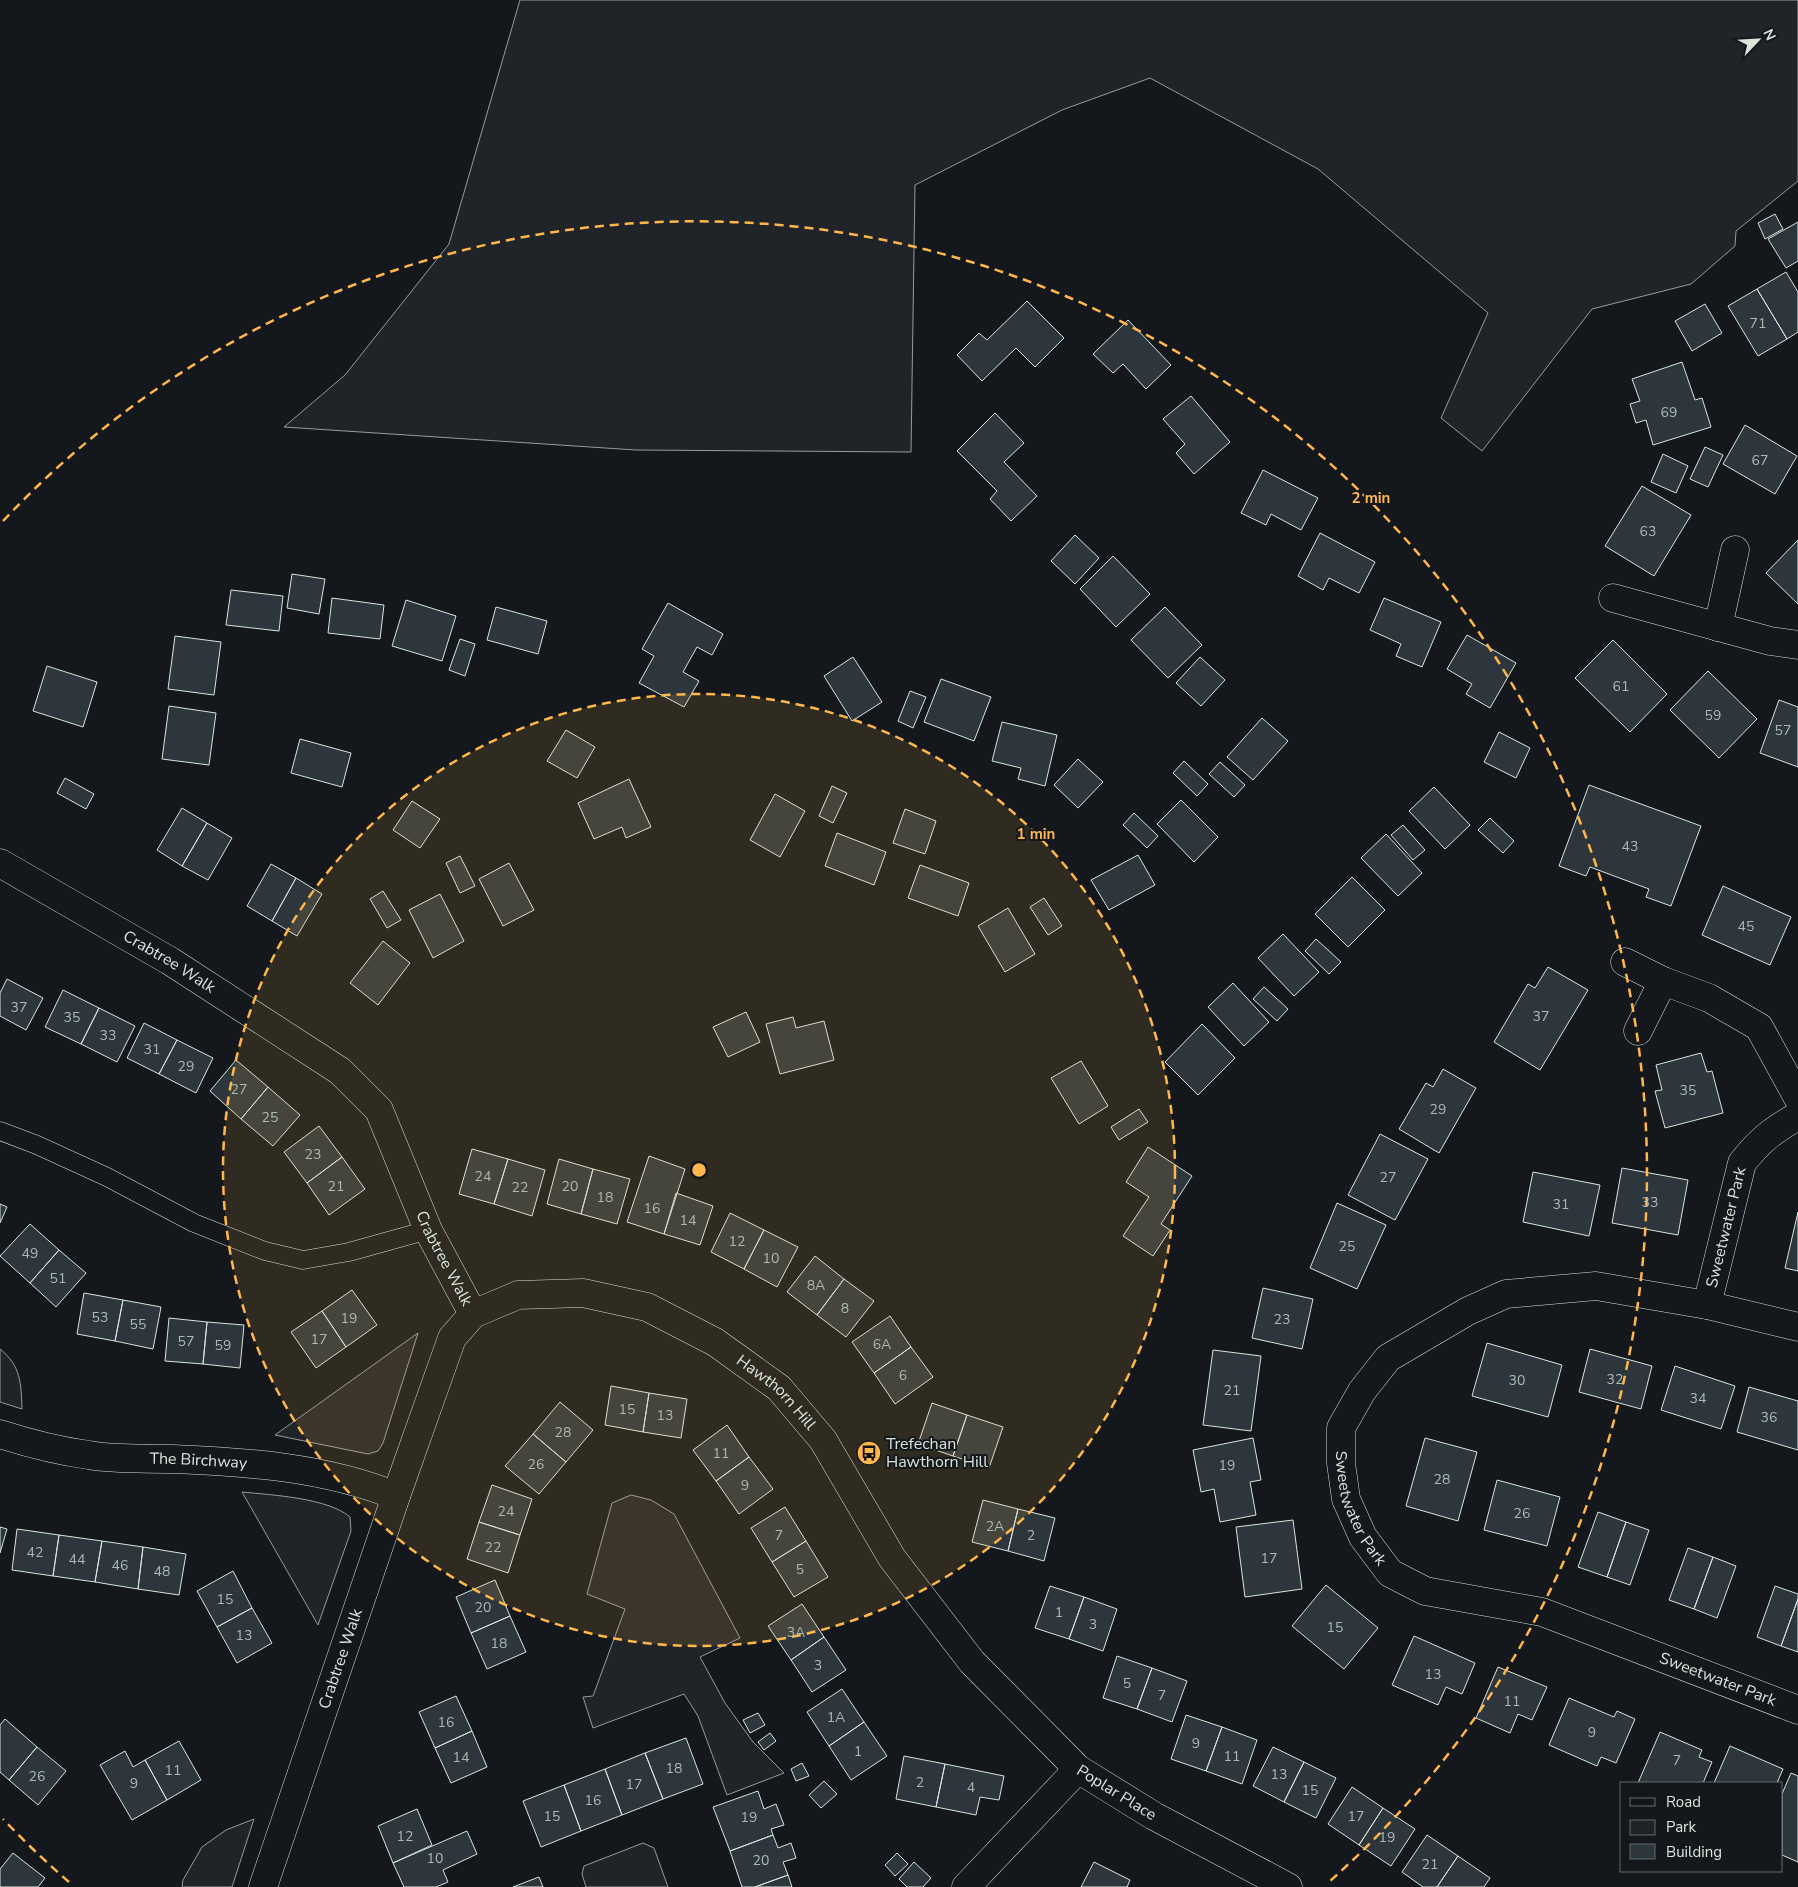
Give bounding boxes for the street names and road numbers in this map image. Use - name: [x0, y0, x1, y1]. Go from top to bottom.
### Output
- street label: Crabtree Walk: [119, 925, 220, 999]
- street label: Sweetwater Park: [1701, 1164, 1752, 1290]
- street label: Crabtree Walk: [410, 1208, 478, 1311]
- street label: Hawthorn Hill: [732, 1350, 821, 1435]
- street label: The Birchway: [149, 1448, 249, 1474]
- street label: Sweetwater Park: [1330, 1451, 1392, 1571]
- street label: Crabtree Walk: [313, 1605, 368, 1712]
- street label: Sweetwater Park: [1656, 1647, 1780, 1712]
- street label: Poplar Place: [1072, 1760, 1161, 1826]

